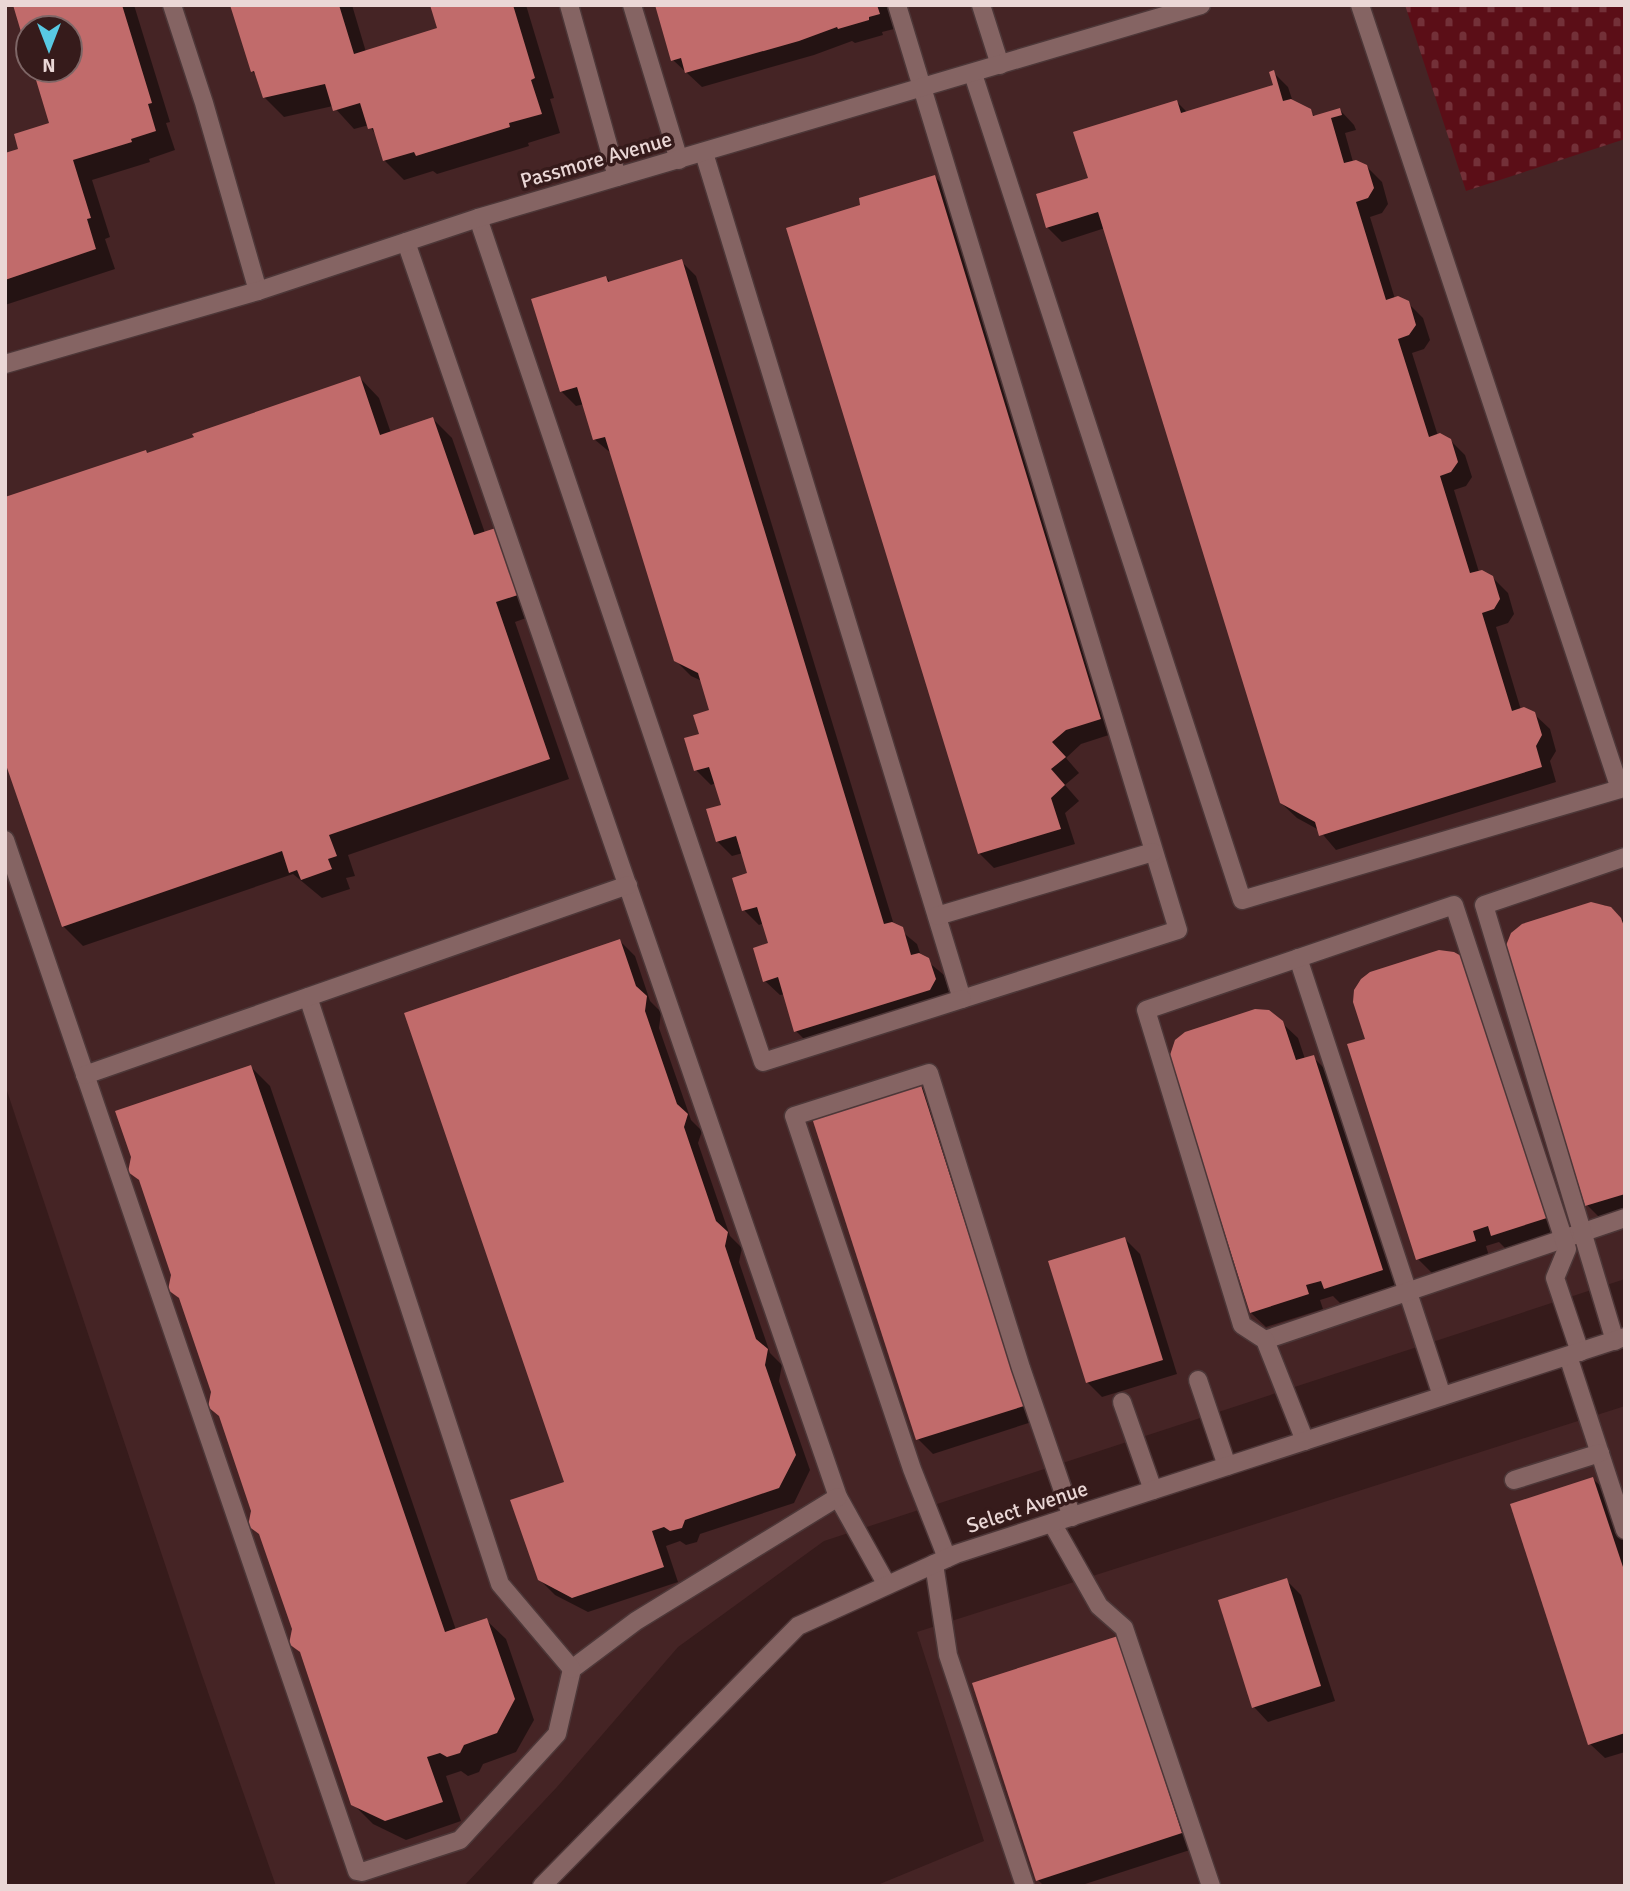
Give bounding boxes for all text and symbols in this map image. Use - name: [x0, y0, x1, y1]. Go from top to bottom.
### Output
- north arrow: [14, 14, 84, 84]
- text: N: [42, 53, 56, 77]
- street label: Passmore Avenue: [517, 126, 675, 194]
- street label: Select Avenue: [963, 1475, 1091, 1539]

